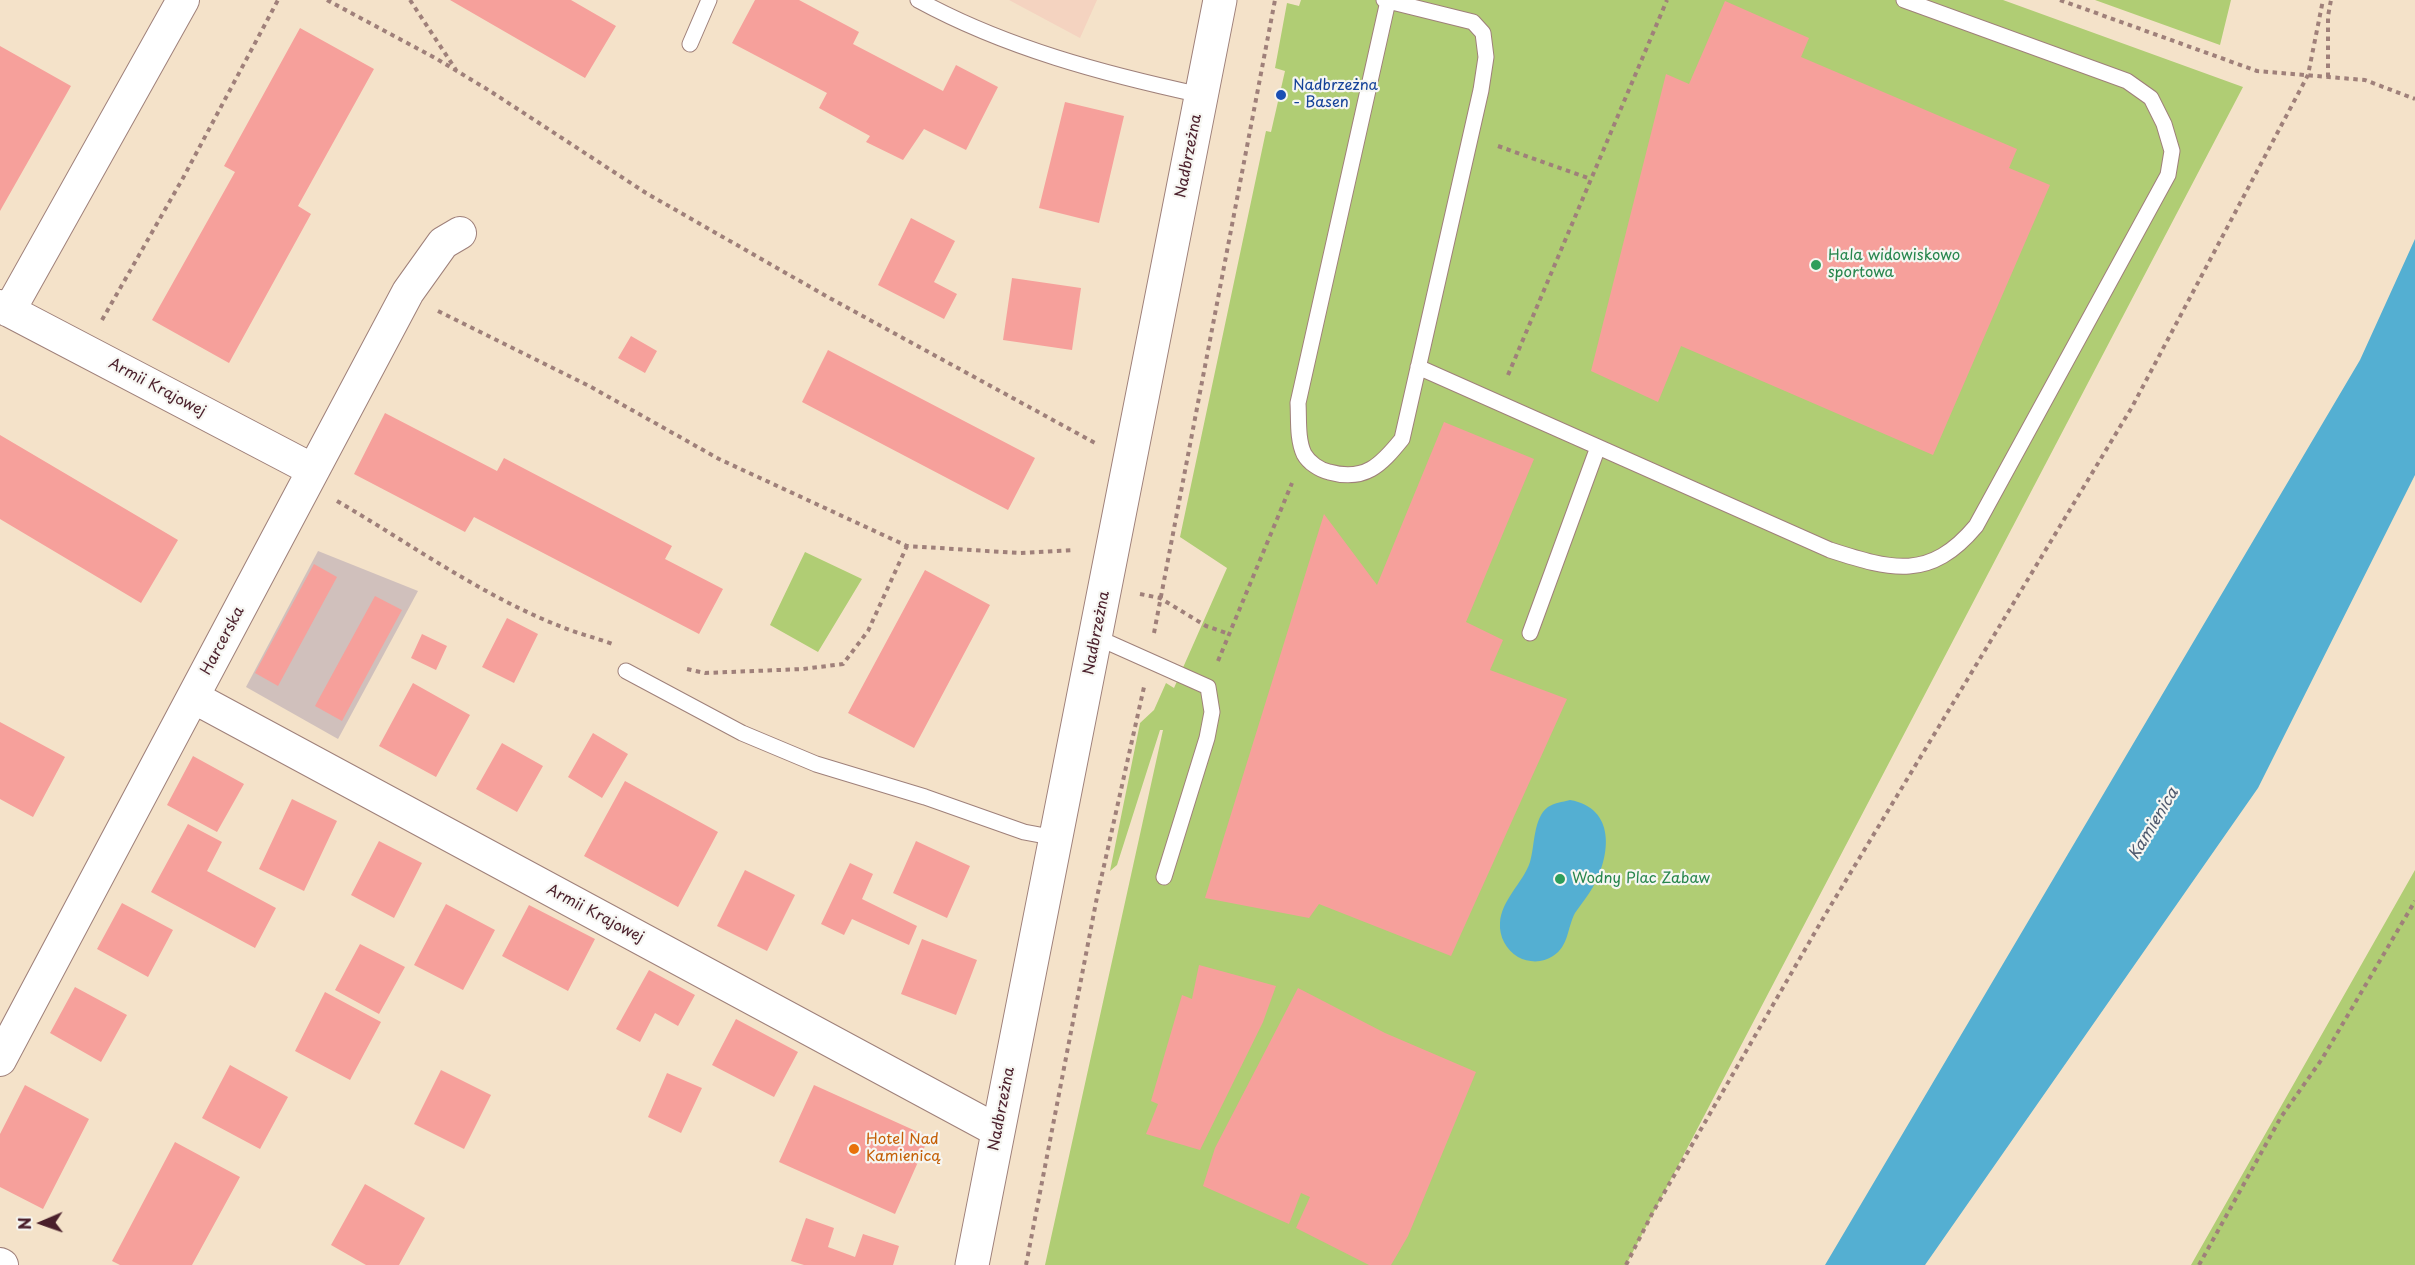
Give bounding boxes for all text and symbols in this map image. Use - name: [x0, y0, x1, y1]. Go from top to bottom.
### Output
- place label: Nadbrzeżna - Basen: [1293, 77, 1378, 112]
- marker: Nadbrzeżna - Basen: [1274, 88, 1288, 102]
- street label: Nadbrzeżna: [1172, 113, 1206, 199]
- place label: Hala widowiskowo sportowa: [1828, 247, 1960, 282]
- marker: Hala widowiskowo sportowa: [1809, 258, 1823, 272]
- street label: Armii Krajowej: [105, 355, 209, 421]
- street label: Nadbrzeżna: [1080, 590, 1114, 676]
- street label: Harcerska: [197, 604, 249, 678]
- water label: Kamienica: [2125, 785, 2183, 863]
- place label: Wodny Plac Zabaw: [1572, 870, 1710, 888]
- marker: Wodny Plac Zabaw: [1553, 872, 1567, 886]
- street label: Armii Krajowej: [543, 881, 647, 947]
- street label: Nadbrzeżna: [985, 1066, 1019, 1152]
- place label: Hotel Nad Kamienicą: [866, 1131, 941, 1166]
- marker: Hotel Nad Kamienicą: [847, 1142, 861, 1156]
- north arrow: [12, 1193, 72, 1253]
- text: N: [12, 1217, 36, 1230]

